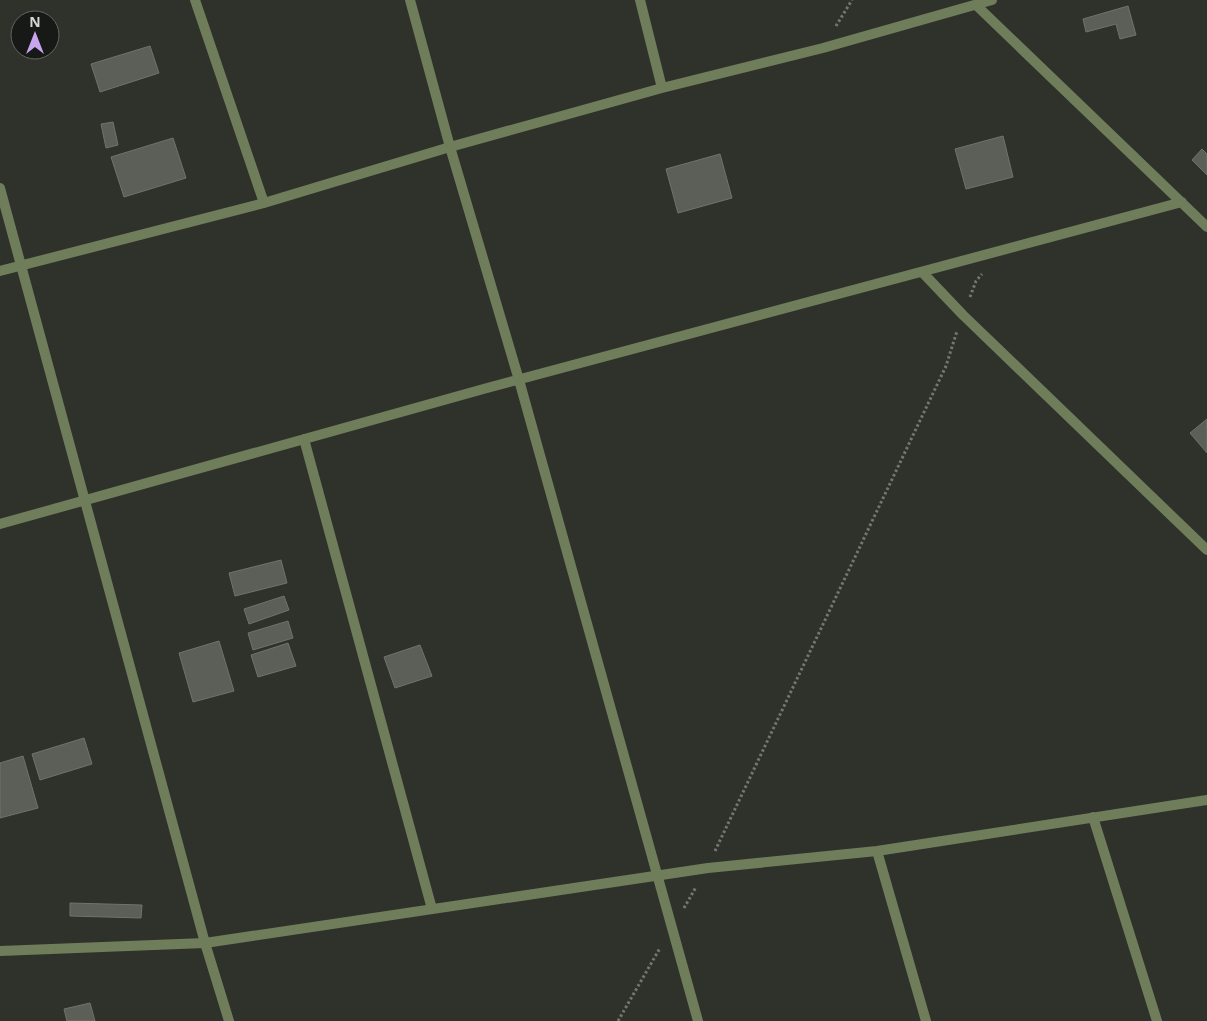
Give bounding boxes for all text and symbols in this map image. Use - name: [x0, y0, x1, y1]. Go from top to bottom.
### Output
- north arrow: [10, 10, 60, 60]
- text: N: [29, 12, 41, 31]

